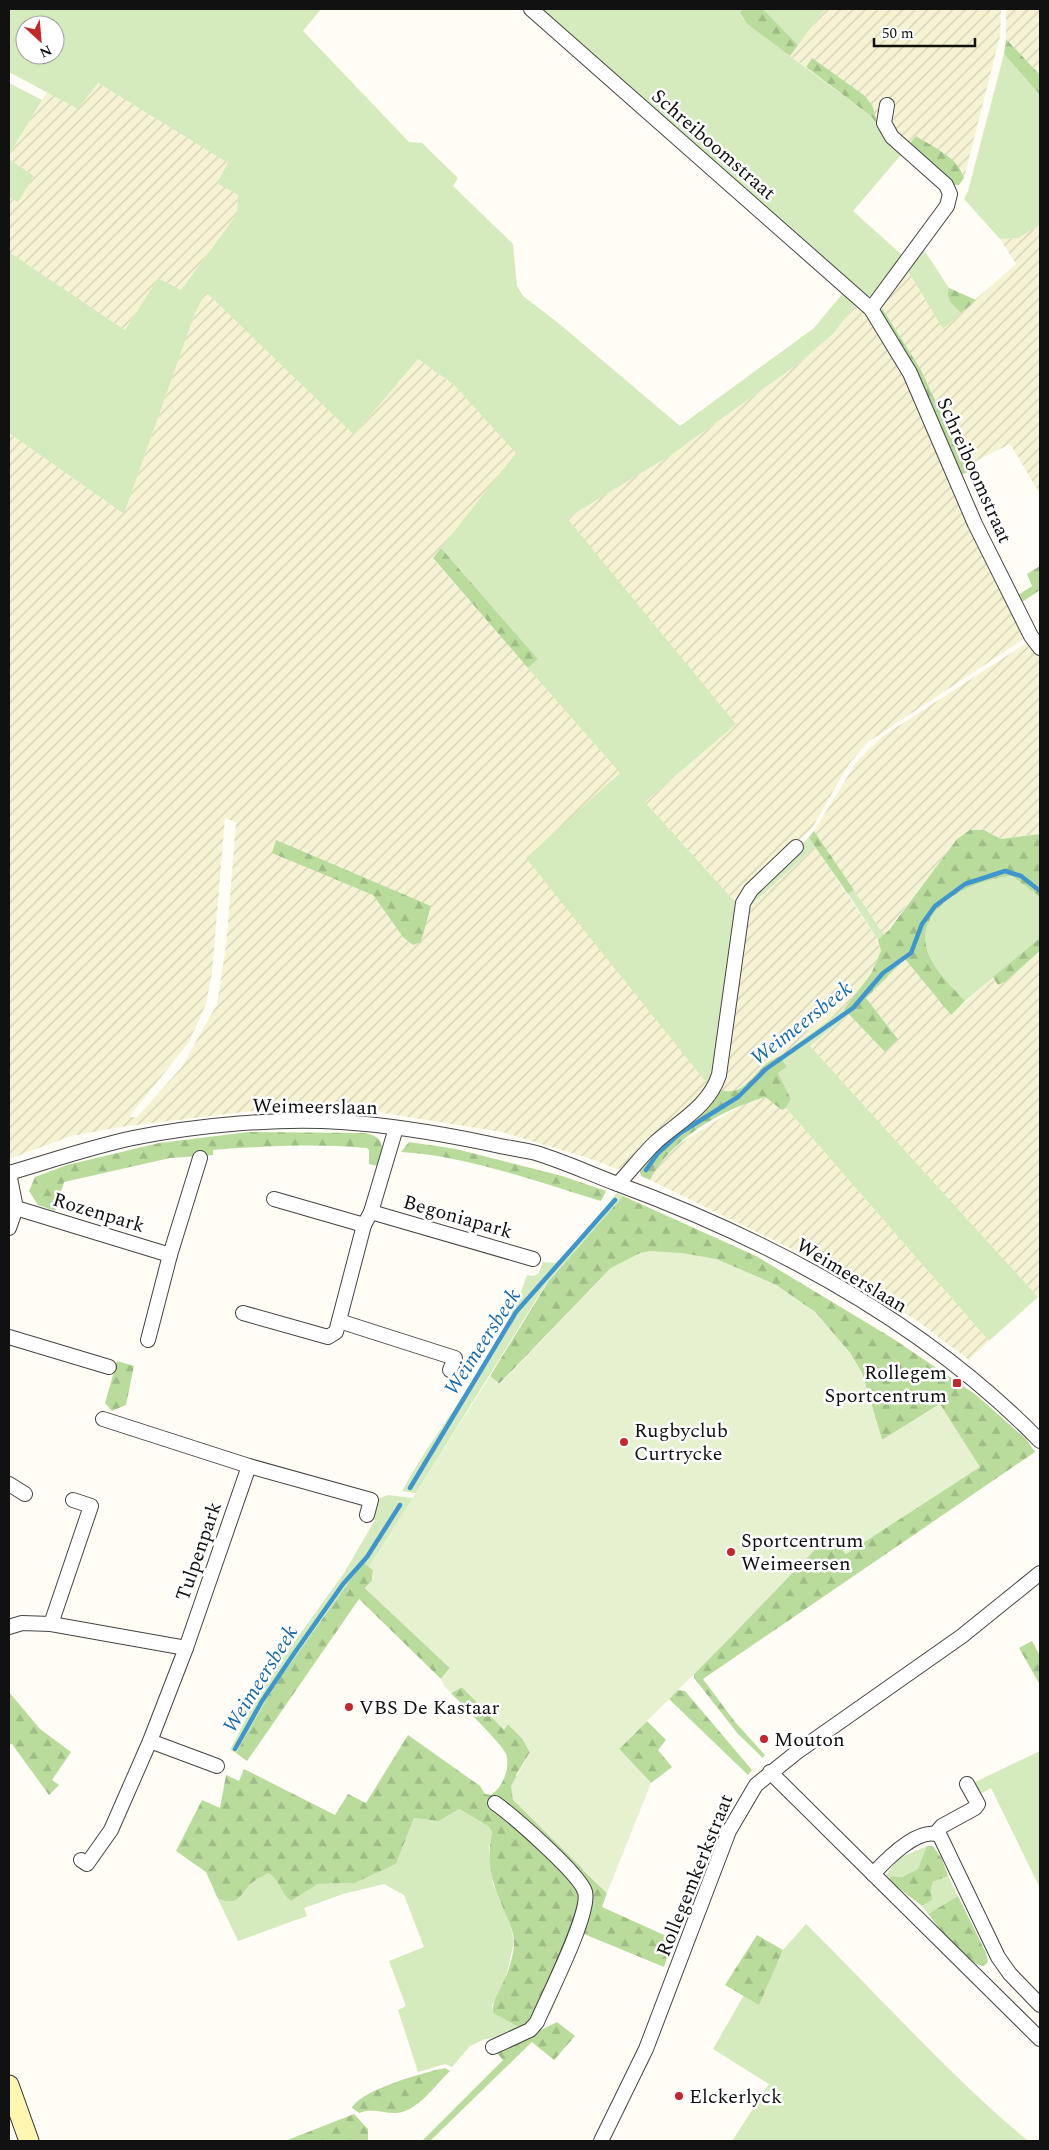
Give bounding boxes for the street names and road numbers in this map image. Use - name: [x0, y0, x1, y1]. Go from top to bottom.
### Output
- street label: Schreiboomstraat: [644, 82, 782, 208]
- street label: Schreiboomstraat: [928, 393, 1020, 548]
- street label: Weimeerslaan: [252, 1091, 378, 1123]
- street label: Rozenpark: [49, 1185, 148, 1241]
- street label: Begoniapark: [400, 1187, 516, 1247]
- street label: Weimeerslaan: [790, 1231, 913, 1321]
- street label: Tulpenpark: [168, 1498, 230, 1605]
- street label: Rollegemkerkstraat: [649, 1790, 741, 1961]

